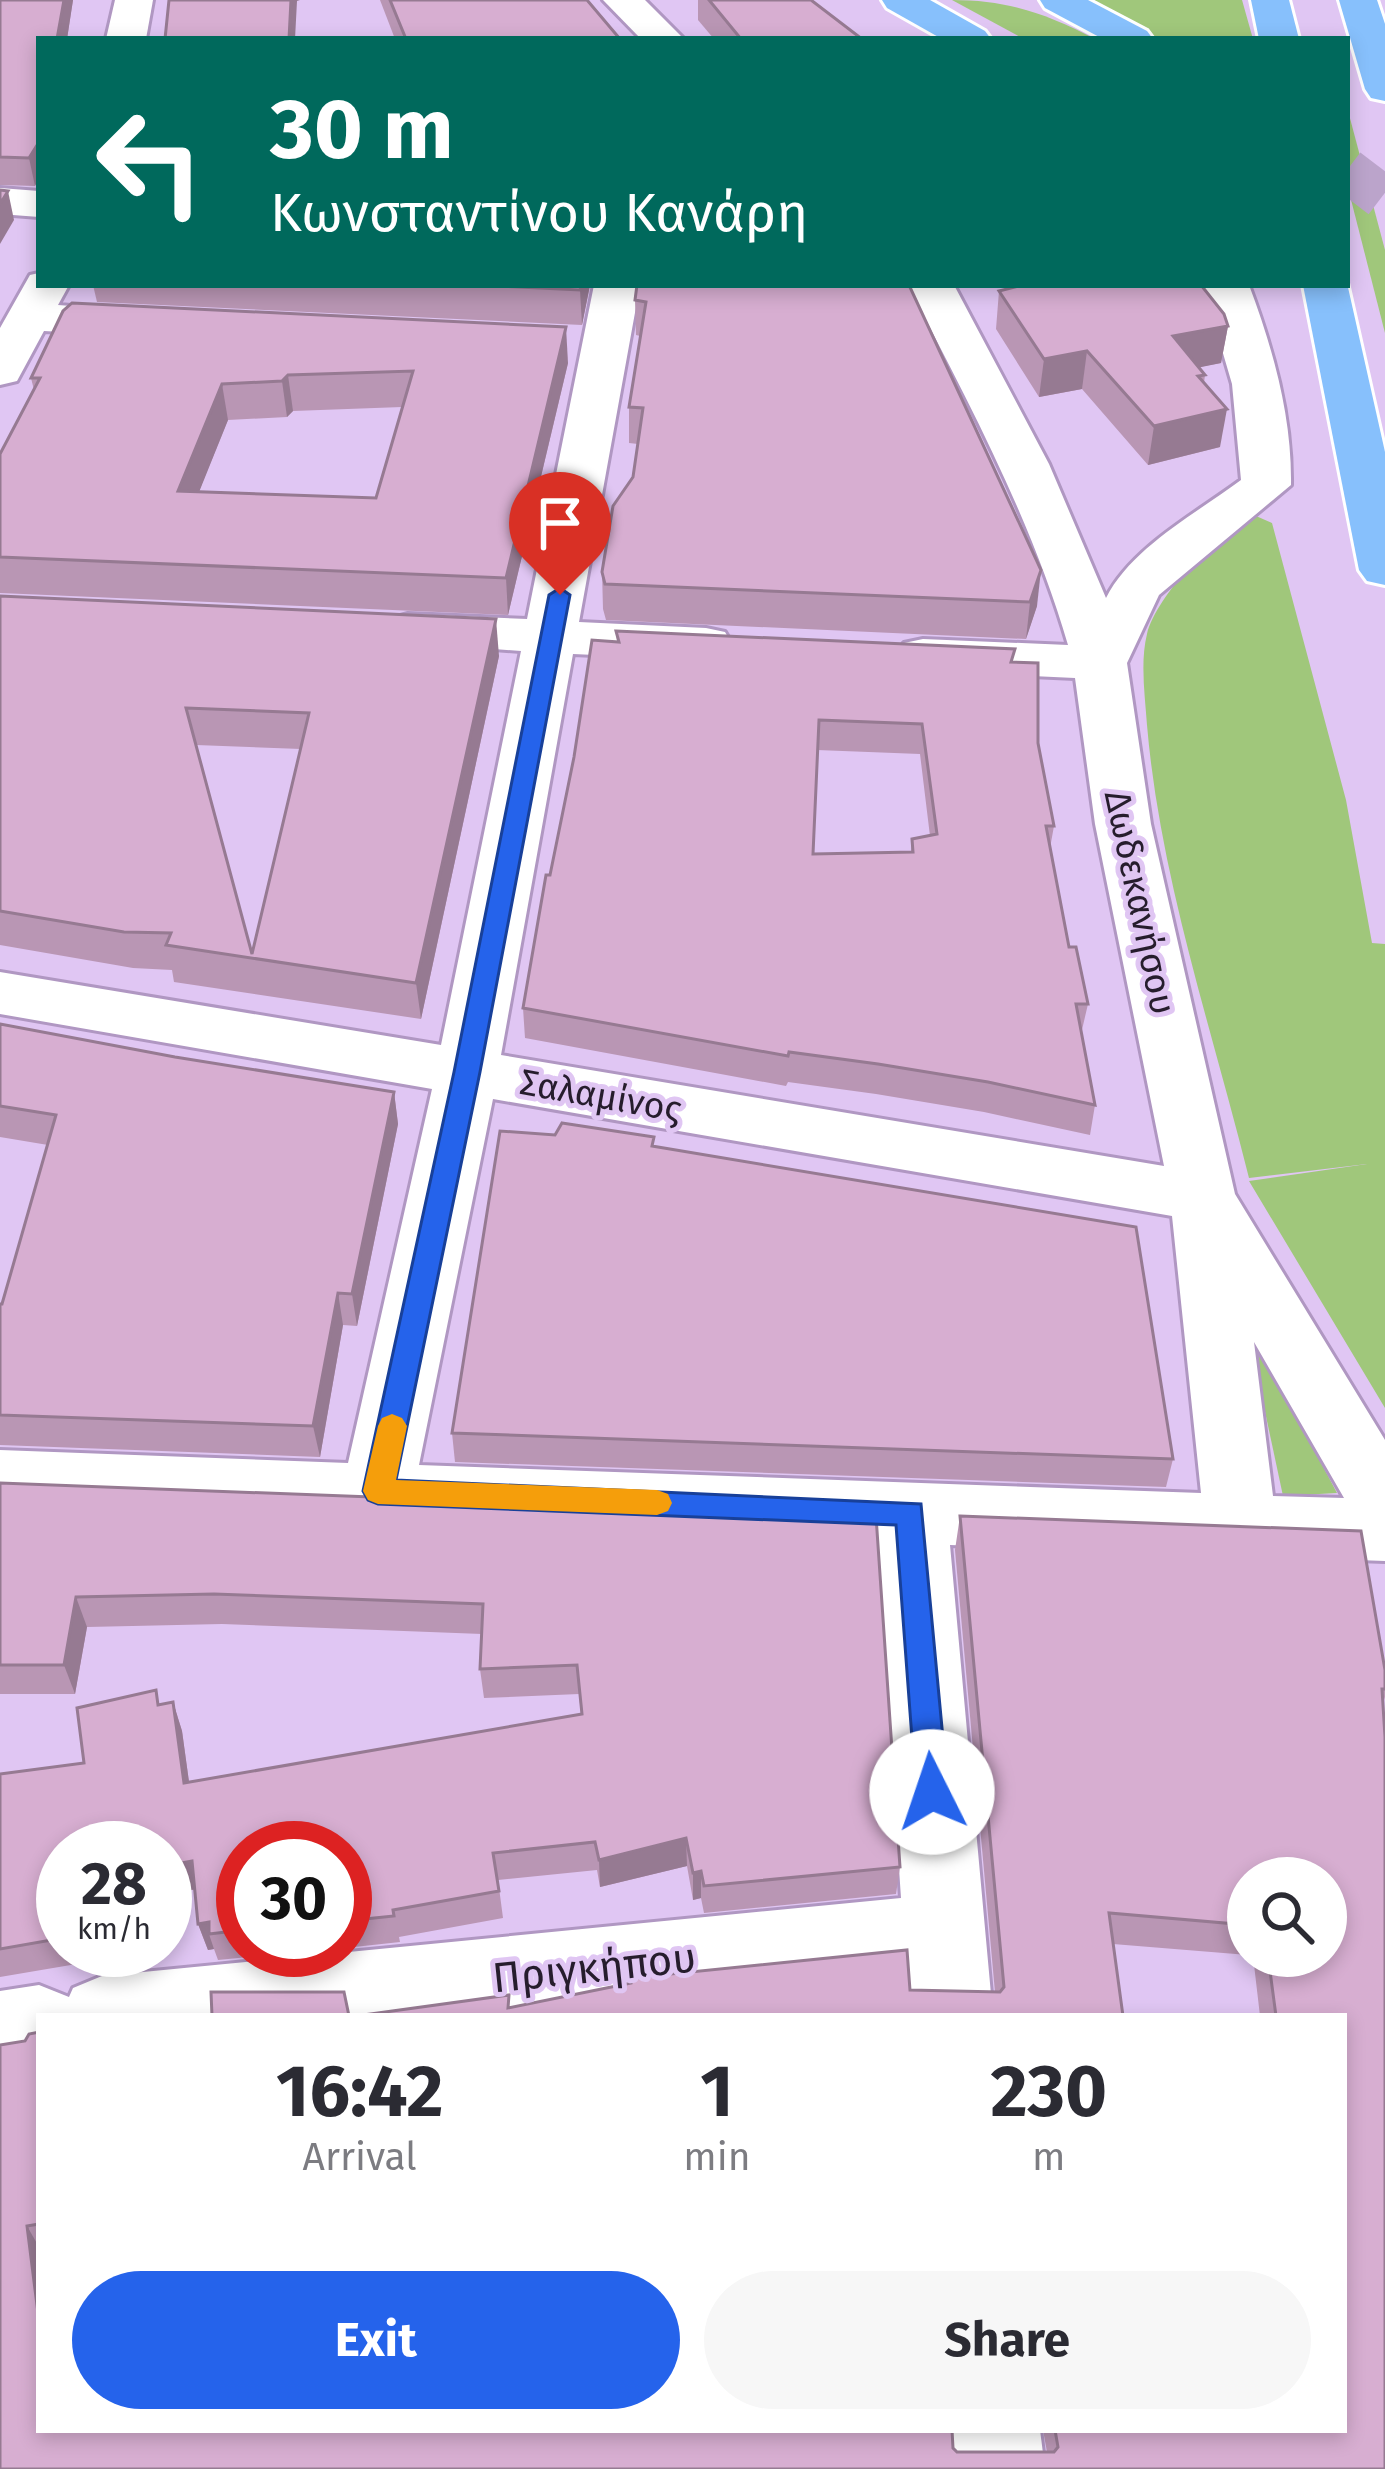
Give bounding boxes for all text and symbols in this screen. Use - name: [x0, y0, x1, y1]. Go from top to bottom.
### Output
- text: 30 m: [270, 79, 454, 180]
- icon: left: [72, 84, 228, 240]
- text: Κωνσταντίνου Κανάρη: [270, 181, 808, 245]
- pin: [509, 472, 611, 595]
- icon: arrive: [527, 490, 593, 556]
- street label: Δωδεκανήσου: [1095, 786, 1185, 1018]
- street label: Σαλαμίνος: [517, 1060, 685, 1132]
- position arrow: [869, 1729, 995, 1855]
- speed limit sign: 30: [216, 1821, 372, 1977]
- text: 28: [81, 1848, 147, 1920]
- map controls: [1227, 1857, 1347, 1977]
- button: search: [1227, 1857, 1347, 1977]
- text: km/h: [77, 1911, 151, 1947]
- street label: Πριγκήπου: [490, 1932, 698, 2004]
- text: 16:42: [276, 2049, 443, 2135]
- text: 1: [700, 2049, 734, 2135]
- text: 230: [991, 2049, 1107, 2135]
- text: Arrival: [303, 2134, 417, 2180]
- text: min: [683, 2134, 751, 2180]
- text: m: [1032, 2134, 1066, 2180]
- button: Exit: [72, 2271, 680, 2409]
- button: Share: [704, 2271, 1311, 2409]

